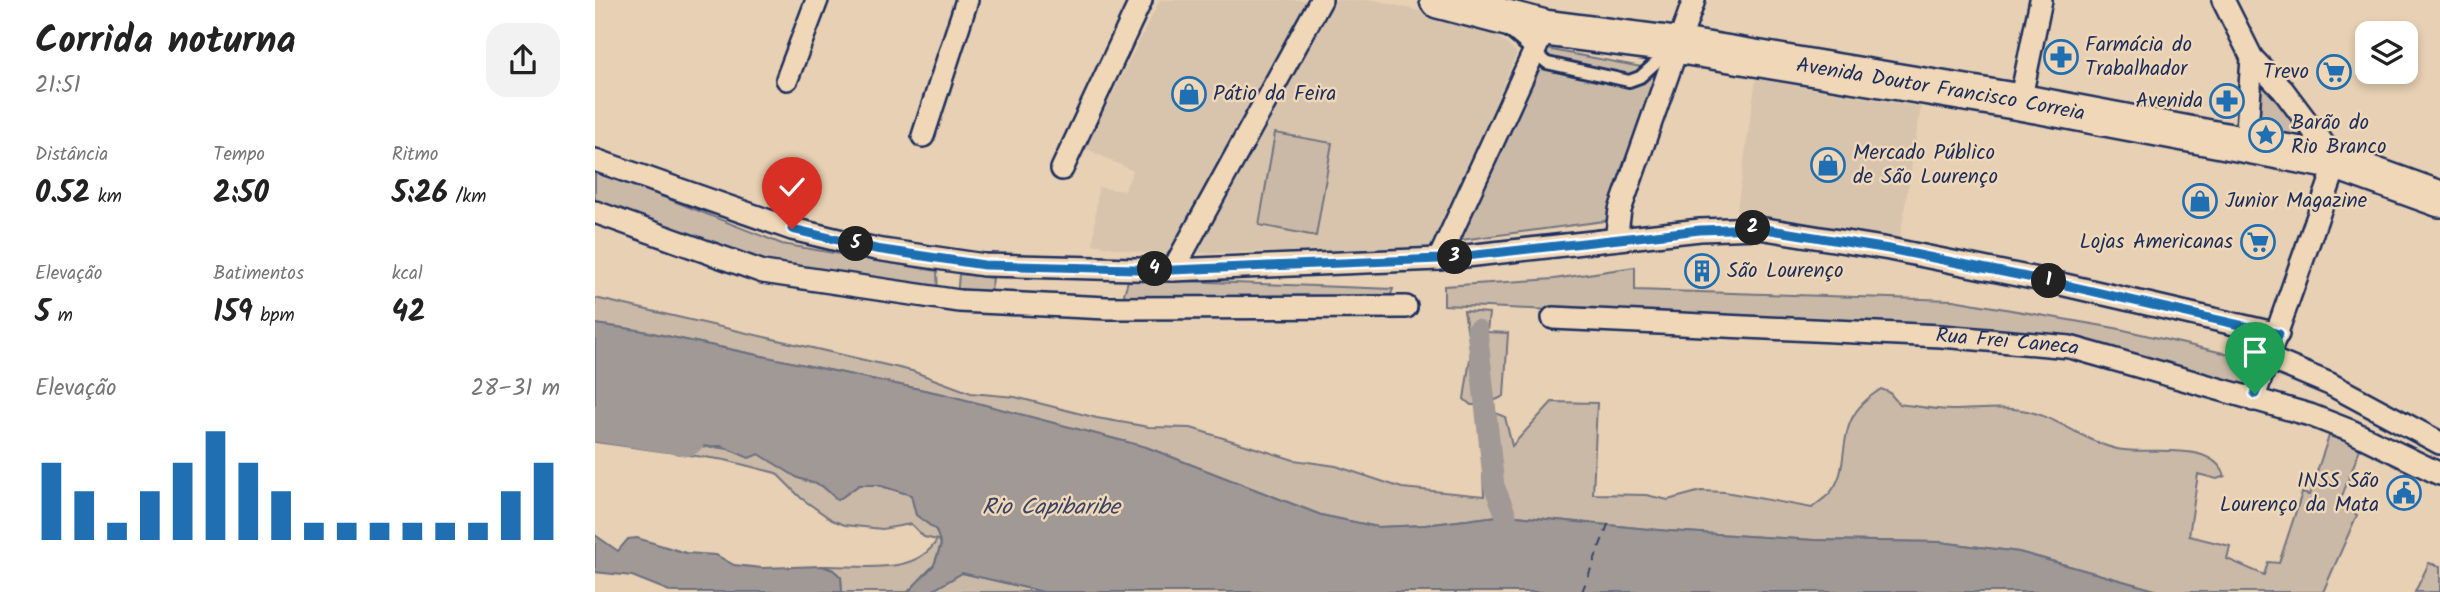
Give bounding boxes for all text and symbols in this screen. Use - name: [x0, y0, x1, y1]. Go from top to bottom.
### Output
- text: Corrida noturna: [35, 12, 296, 72]
- map controls: [2355, 21, 2418, 84]
- button: layers: [2355, 21, 2418, 84]
- button: share: [486, 23, 560, 97]
- place label: Farmácia do Trabalhador: [2085, 29, 2192, 86]
- pharmacy icon: Farmácia do Trabalhador: [2042, 38, 2080, 76]
- street label: Avenida Doutor Francisco Correia: [1794, 49, 2088, 130]
- supermarket icon: Trevo: [2315, 53, 2353, 91]
- place label: Trevo: [2263, 56, 2309, 89]
- text: 21:51: [35, 68, 81, 104]
- shop icon: Pátio da Feira: [1170, 75, 1208, 113]
- place label: Pátio da Feira: [1213, 78, 1336, 111]
- pharmacy icon: Avenida: [2208, 82, 2246, 120]
- place label: Avenida: [2135, 85, 2203, 118]
- place label: Barão do Rio Branco: [2291, 107, 2386, 164]
- place icon: Barão do Rio Branco: [2247, 116, 2285, 154]
- place label: Mercado Público de São Lourenço: [1853, 137, 1998, 194]
- text: Distância: [35, 140, 108, 170]
- text: Tempo: [213, 140, 265, 170]
- text: Ritmo: [392, 140, 438, 170]
- shop icon: Mercado Público de São Lourenço: [1809, 146, 1847, 184]
- pin: [762, 157, 822, 229]
- icon: check: [773, 168, 811, 206]
- text: 0.52: [35, 170, 90, 218]
- text: 2:50: [213, 170, 269, 218]
- text: 5:26: [392, 170, 448, 218]
- text: km: [90, 182, 122, 212]
- text: /km: [448, 182, 486, 212]
- shop icon: Junior Magazine: [2181, 182, 2219, 220]
- place label: Junior Magazine: [2225, 185, 2368, 218]
- pin: 2: [1735, 210, 1771, 246]
- text: 2: [1747, 212, 1758, 242]
- supermarket icon: Lojas Americanas: [2239, 223, 2277, 261]
- pin: 5: [839, 226, 873, 262]
- place label: Lojas Americanas: [2079, 226, 2233, 259]
- text: 5: [851, 228, 860, 258]
- pin: 3: [1437, 240, 1473, 274]
- text: 3: [1449, 241, 1460, 271]
- pin: 4: [1137, 252, 1173, 286]
- building icon: São Lourenço: [1683, 252, 1721, 290]
- text: 4: [1149, 253, 1160, 283]
- place label: São Lourenço: [1727, 255, 1844, 288]
- text: Elevação: [35, 259, 102, 289]
- text: Batimentos: [213, 259, 304, 289]
- text: kcal: [392, 259, 423, 289]
- pin: 1: [2031, 264, 2067, 298]
- text: 1: [2046, 265, 2051, 295]
- text: 5: [35, 289, 50, 337]
- text: 159: [213, 289, 253, 337]
- text: 42: [392, 289, 426, 337]
- text: m: [50, 301, 73, 331]
- text: bpm: [253, 301, 295, 331]
- street label: Rua Frei Caneca: [1934, 319, 2083, 365]
- pin: [2225, 322, 2285, 394]
- icon: arrive: [2236, 333, 2274, 371]
- text: Elevação: [35, 371, 117, 407]
- text: 28–31 m: [471, 371, 560, 407]
- place label: INSS São Lourenço da Mata: [2220, 465, 2379, 522]
- public building icon: INSS São Lourenço da Mata: [2385, 474, 2423, 512]
- water label: Rio Capibaribe: [982, 490, 1123, 526]

